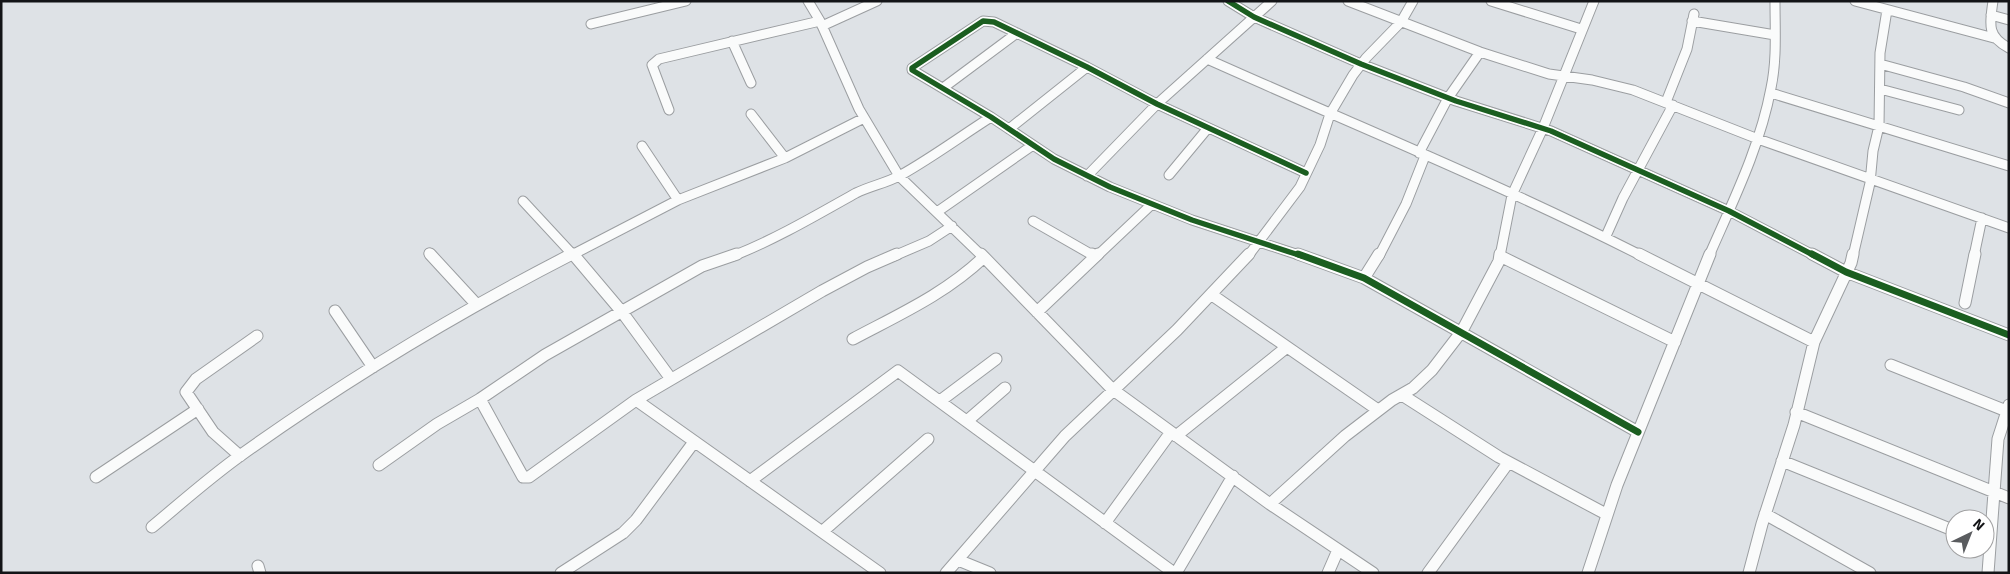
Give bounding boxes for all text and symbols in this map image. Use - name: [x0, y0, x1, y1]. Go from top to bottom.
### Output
- north arrow: [1945, 509, 1995, 559]
- text: N: [1969, 515, 1988, 534]

